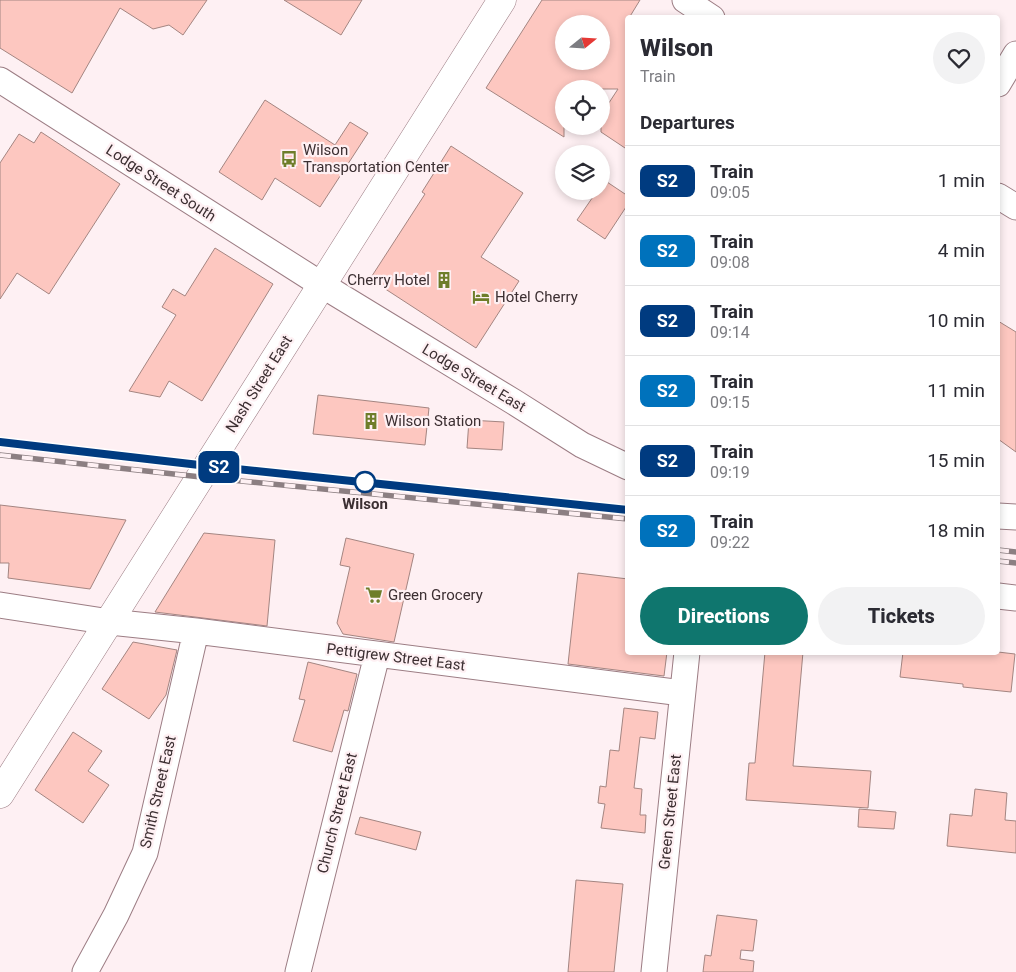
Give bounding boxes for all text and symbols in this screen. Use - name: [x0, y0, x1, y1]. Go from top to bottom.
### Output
- north arrow: [555, 15, 610, 70]
- map controls: [555, 15, 610, 200]
- button: heart: [933, 32, 985, 84]
- text: Wilson: [640, 34, 713, 62]
- text: Train: [640, 67, 676, 86]
- button: locate: [555, 80, 610, 135]
- text: Departures: [640, 111, 735, 134]
- street label: Lodge Street South: [103, 141, 219, 225]
- place label: Wilson Transportation Center: [303, 141, 449, 176]
- button: layers: [555, 145, 610, 200]
- bus stop icon: Wilson Transportation Center: [279, 149, 299, 169]
- text: Train: [710, 160, 754, 183]
- text: 1 min: [938, 169, 985, 192]
- text: S2: [657, 170, 678, 191]
- text: 09:05: [710, 183, 750, 202]
- text: Train: [710, 230, 754, 253]
- text: 4 min: [938, 239, 985, 262]
- text: S2: [657, 240, 678, 261]
- text: 09:08: [710, 253, 750, 272]
- building icon: Cherry Hotel: [434, 270, 454, 290]
- place label: Cherry Hotel: [347, 271, 430, 289]
- hotel icon: Hotel Cherry: [471, 287, 491, 307]
- place label: Hotel Cherry: [495, 288, 578, 306]
- text: Train: [710, 300, 754, 323]
- text: 10 min: [927, 309, 985, 332]
- text: S2: [657, 310, 678, 331]
- text: 09:14: [710, 323, 750, 342]
- street label: Nash Street East: [222, 332, 296, 436]
- street label: Lodge Street East: [419, 340, 529, 416]
- text: Train: [710, 370, 754, 393]
- text: 11 min: [927, 379, 985, 402]
- text: S2: [657, 380, 678, 401]
- text: 09:15: [710, 393, 750, 412]
- building icon: Wilson Station: [361, 411, 381, 431]
- place label: Wilson Station: [385, 412, 481, 430]
- text: Train: [710, 440, 754, 463]
- text: 15 min: [927, 449, 985, 472]
- text: S2: [657, 450, 678, 471]
- line badge: S2: [196, 451, 242, 483]
- text: S2: [208, 456, 230, 477]
- text: 09:19: [710, 463, 750, 482]
- marker: Wilson: [354, 471, 376, 493]
- place label: Wilson: [342, 495, 388, 513]
- text: Train: [710, 510, 754, 533]
- text: 18 min: [927, 519, 985, 542]
- text: S2: [657, 520, 678, 541]
- text: 09:22: [710, 533, 750, 552]
- supermarket icon: Green Grocery: [364, 585, 384, 605]
- place label: Green Grocery: [388, 586, 483, 604]
- button: Directions: [640, 587, 808, 645]
- button: Tickets: [818, 587, 985, 645]
- street label: Pettigrew Street East: [326, 640, 467, 674]
- street label: Smith Street East: [136, 734, 180, 850]
- street label: Church Street East: [313, 751, 361, 875]
- street label: Green Street East: [655, 753, 685, 870]

